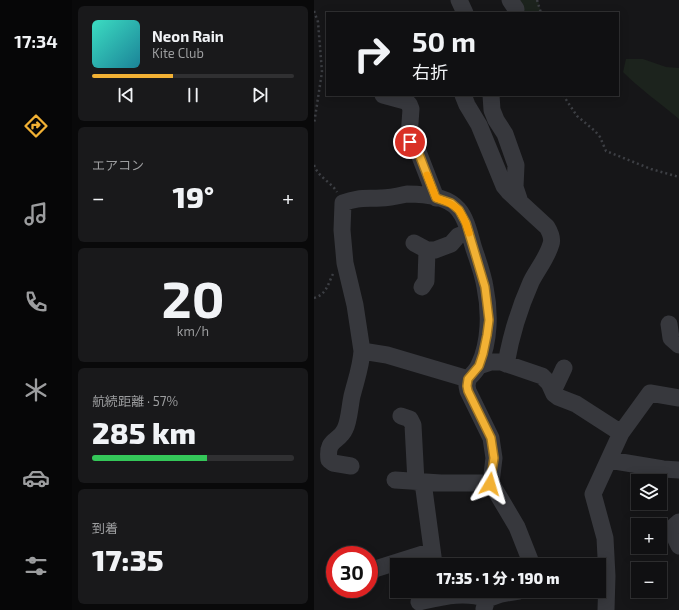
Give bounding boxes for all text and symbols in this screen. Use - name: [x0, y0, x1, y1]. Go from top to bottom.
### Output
- text: 50 m: [412, 24, 476, 58]
- text: Neon Rain: [152, 27, 224, 45]
- icon: right: [346, 28, 398, 80]
- text: 17:34: [14, 30, 58, 52]
- text: Kite Club: [152, 45, 204, 61]
- text: 右折: [412, 61, 448, 83]
- icon: previous: [115, 84, 137, 106]
- icon: pause: [182, 84, 204, 106]
- icon: next: [249, 84, 271, 106]
- icon: directions: [22, 112, 50, 140]
- pin: [393, 125, 427, 159]
- icon: arrive: [399, 131, 421, 153]
- text: エアコン: [92, 157, 144, 173]
- text: 19°: [173, 178, 214, 214]
- text: −: [92, 184, 105, 210]
- text: +: [282, 184, 294, 210]
- icon: music: [22, 200, 50, 228]
- text: 20: [161, 266, 225, 328]
- icon: phone: [22, 288, 50, 316]
- text: km/h: [177, 323, 209, 339]
- icon: climate: [22, 376, 50, 404]
- text: 航続距離 · 57%: [92, 393, 178, 409]
- text: 285 km: [92, 414, 196, 450]
- position arrow: [469, 463, 511, 505]
- icon: car: [22, 464, 50, 492]
- map controls: [631, 474, 667, 598]
- button: layers: [631, 474, 667, 510]
- button: +: [631, 518, 667, 554]
- text: 到着: [92, 520, 118, 536]
- text: 17:35: [92, 541, 164, 577]
- speed limit sign: 30: [326, 546, 378, 598]
- icon: filters: [22, 552, 50, 580]
- button: −: [631, 562, 667, 598]
- text: 17:35 · 1 分 · 190 m: [436, 569, 560, 587]

